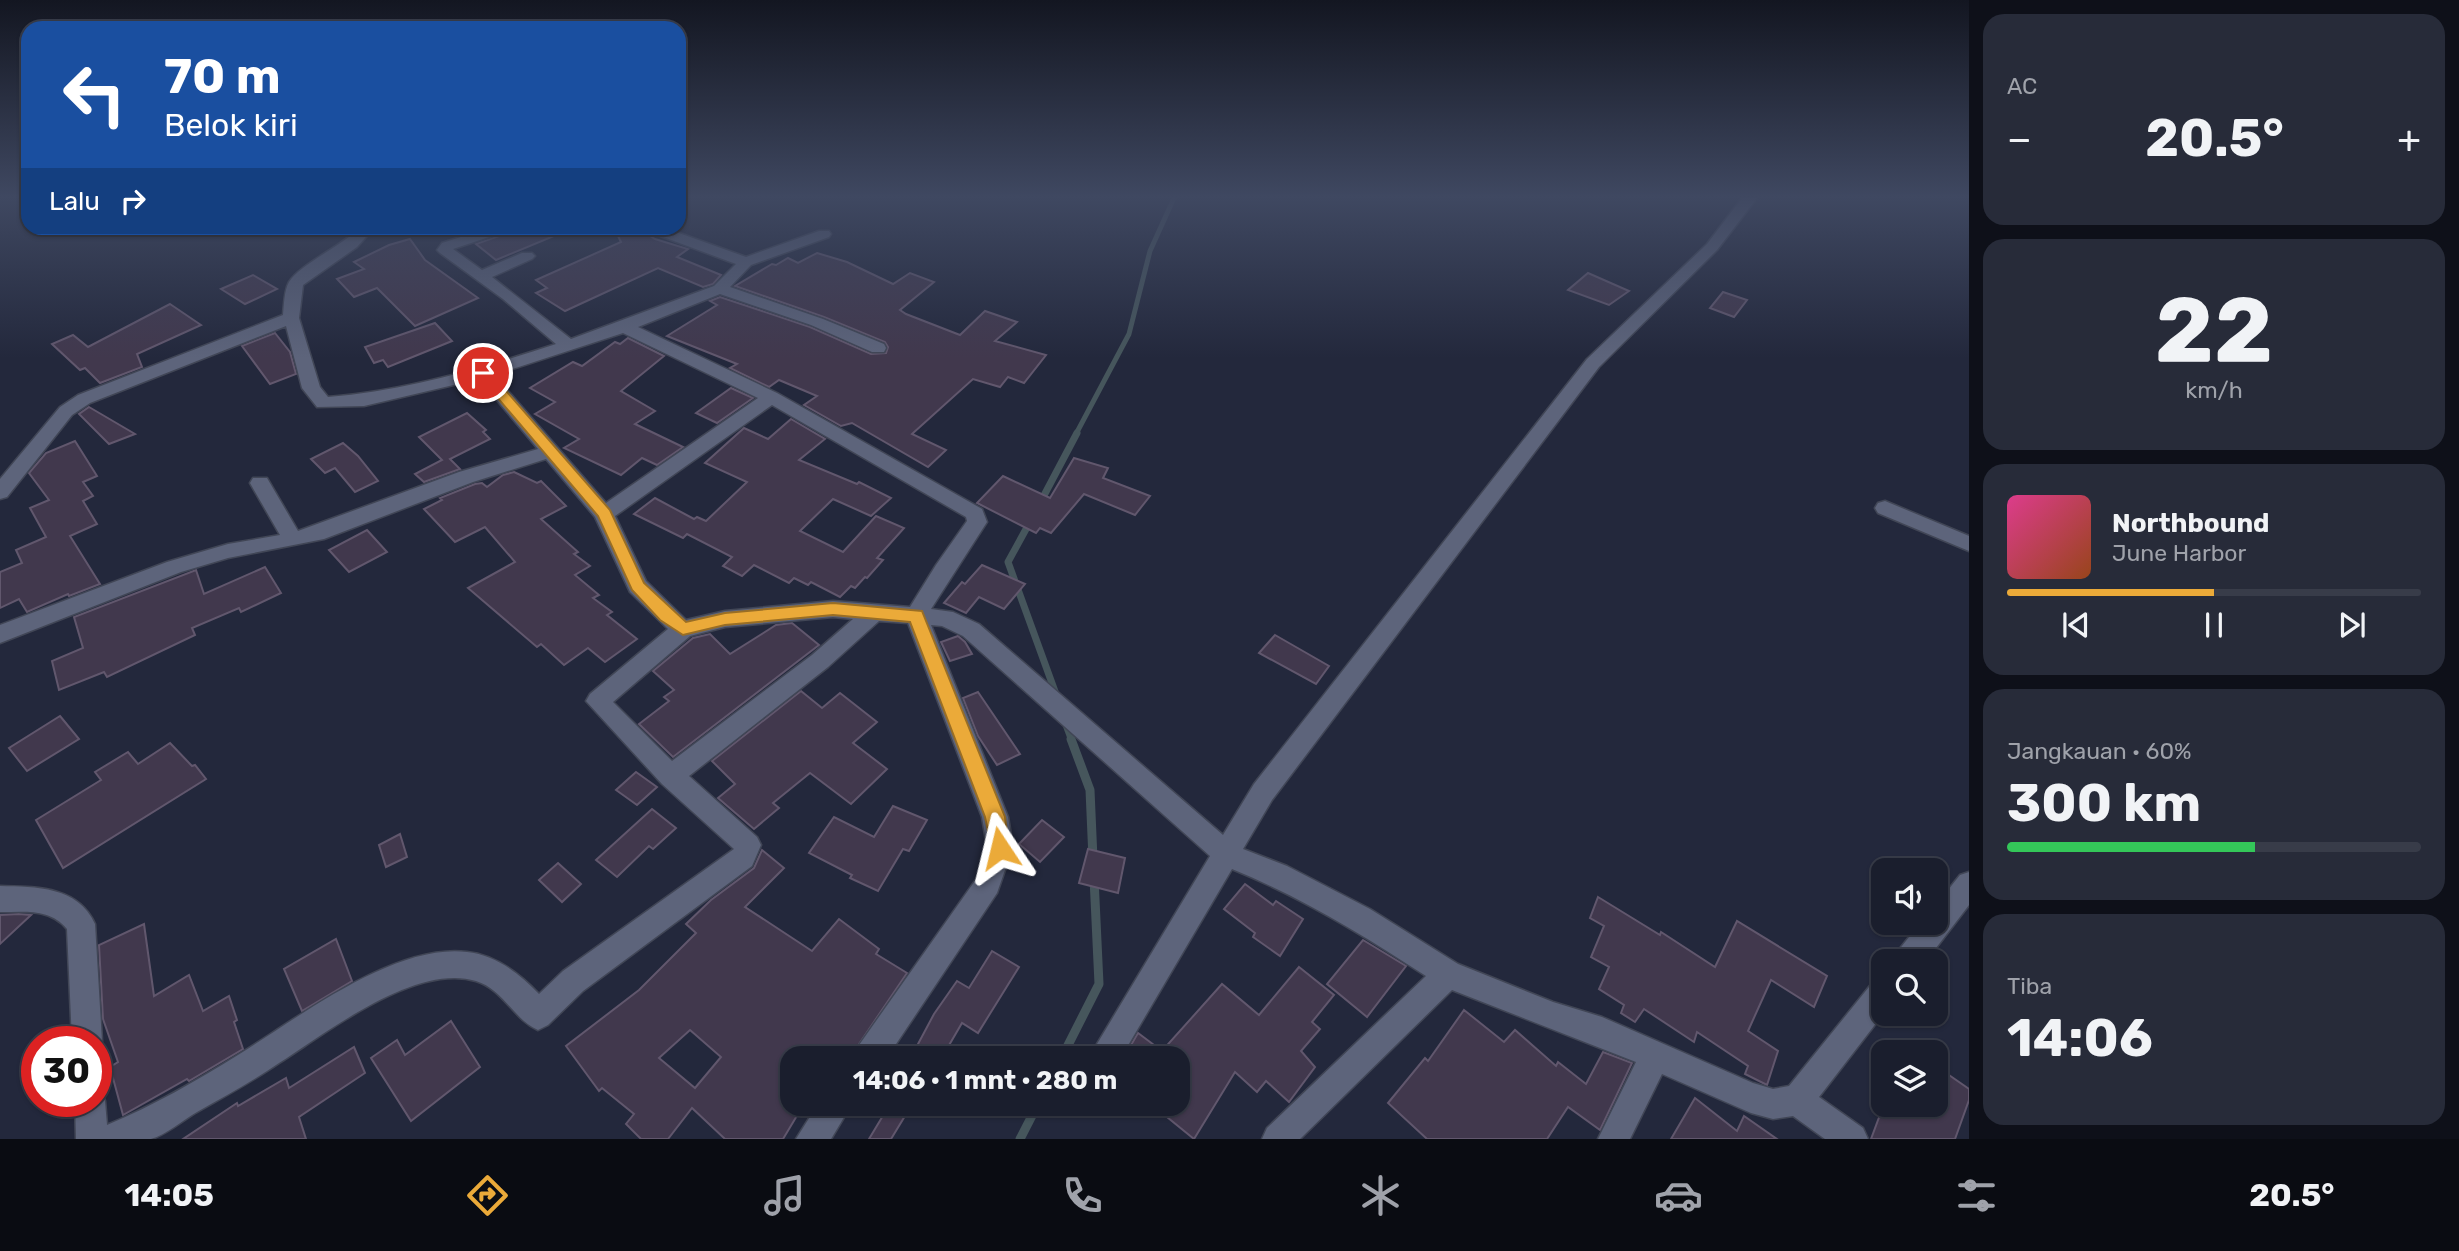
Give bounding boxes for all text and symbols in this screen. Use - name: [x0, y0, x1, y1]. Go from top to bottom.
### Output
- text: 70 m: [164, 47, 281, 105]
- icon: left: [49, 49, 140, 140]
- text: AC: [2007, 72, 2037, 100]
- text: Belok kiri: [164, 106, 298, 144]
- text: 20.5°: [2145, 107, 2284, 169]
- text: −: [2007, 116, 2032, 162]
- text: +: [2397, 116, 2421, 162]
- icon: right: [114, 182, 152, 220]
- text: Lalu: [49, 186, 100, 217]
- text: 22: [2155, 276, 2273, 384]
- pin: [453, 343, 513, 403]
- icon: arrive: [464, 354, 502, 392]
- text: km/h: [2185, 376, 2243, 404]
- text: Northbound: [2112, 508, 2270, 539]
- text: June Harbor: [2112, 539, 2246, 567]
- icon: previous: [2057, 606, 2095, 644]
- icon: pause: [2195, 606, 2233, 644]
- icon: next: [2333, 606, 2371, 644]
- text: Jangkauan · 60%: [2007, 737, 2192, 765]
- text: 300 km: [2007, 772, 2201, 834]
- position arrow: [963, 811, 1037, 885]
- map controls: [1871, 858, 1948, 1117]
- button: sound: [1871, 858, 1948, 935]
- button: search: [1871, 949, 1948, 1026]
- text: Tiba: [2007, 972, 2052, 1000]
- text: 14:06: [2007, 1007, 2153, 1069]
- speed limit sign: 30: [21, 1026, 112, 1117]
- button: layers: [1871, 1040, 1948, 1117]
- text: 14:06 · 1 mnt · 280 m: [853, 1065, 1117, 1096]
- icon: directions: [463, 1171, 512, 1220]
- icon: music: [760, 1171, 809, 1220]
- icon: phone: [1058, 1171, 1107, 1220]
- icon: climate: [1356, 1171, 1405, 1220]
- icon: car: [1654, 1171, 1703, 1220]
- icon: filters: [1952, 1171, 2001, 1220]
- text: 14:05: [124, 1176, 214, 1214]
- text: 20.5°: [2249, 1176, 2335, 1214]

